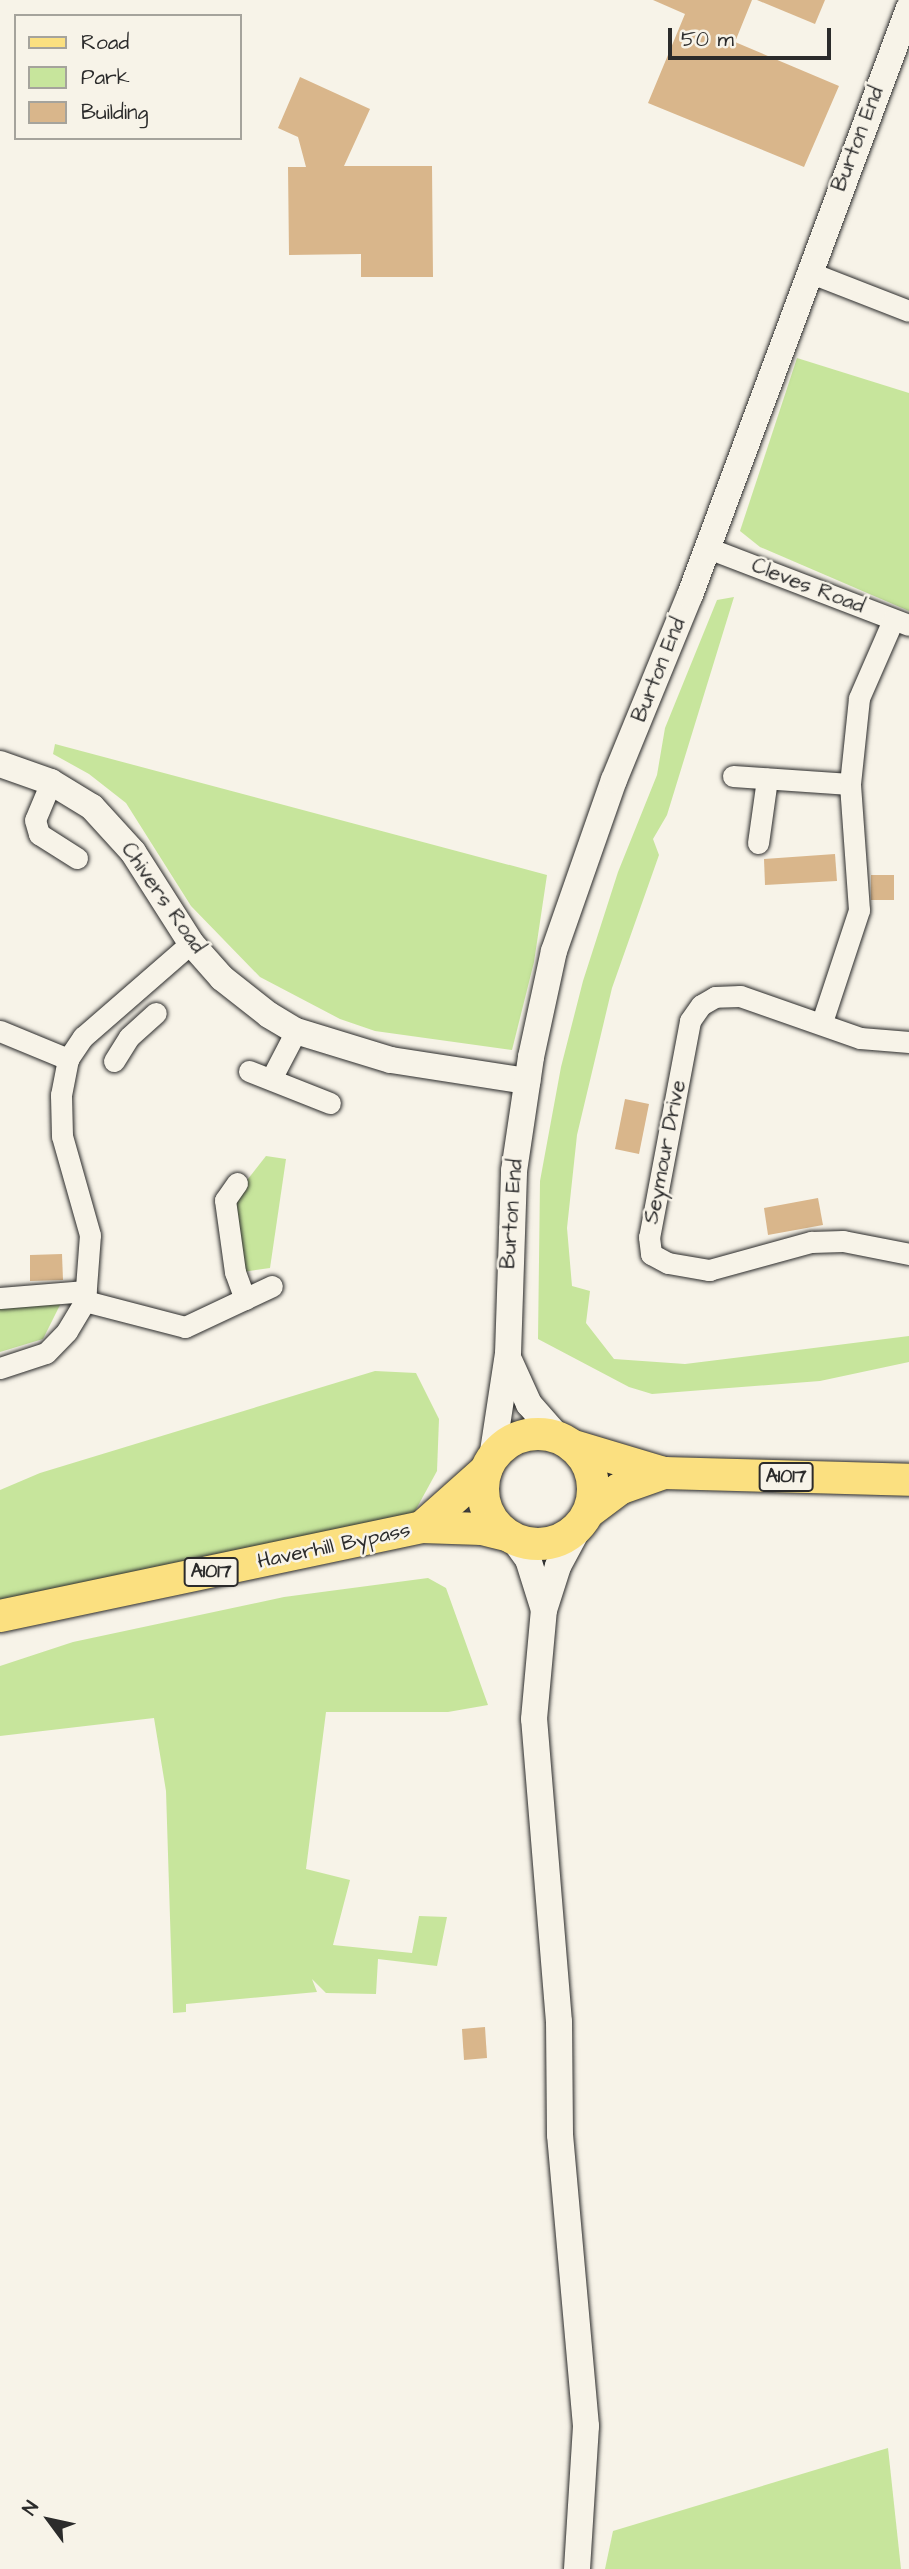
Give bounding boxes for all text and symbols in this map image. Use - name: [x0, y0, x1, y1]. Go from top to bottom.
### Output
- legend: [14, 14, 242, 140]
- scale bar: [671, 14, 834, 58]
- text: 50 m: [681, 25, 734, 54]
- text: Road: [81, 28, 129, 57]
- text: Park: [81, 63, 130, 92]
- street label: Burton End: [827, 83, 889, 195]
- text: Building: [81, 98, 148, 127]
- street label: Cleves Road: [748, 553, 868, 619]
- street label: Burton End: [627, 614, 691, 726]
- street label: Chivers Road: [116, 838, 210, 958]
- street label: Seymour Drive: [639, 1078, 691, 1226]
- street label: Burton End: [496, 1158, 528, 1270]
- road number: A1017: [758, 1462, 814, 1492]
- street label: Haverhill Bypass: [255, 1517, 413, 1575]
- road number: A1017: [183, 1556, 239, 1588]
- north arrow: [14, 2485, 84, 2555]
- text: N: [16, 2496, 46, 2521]

